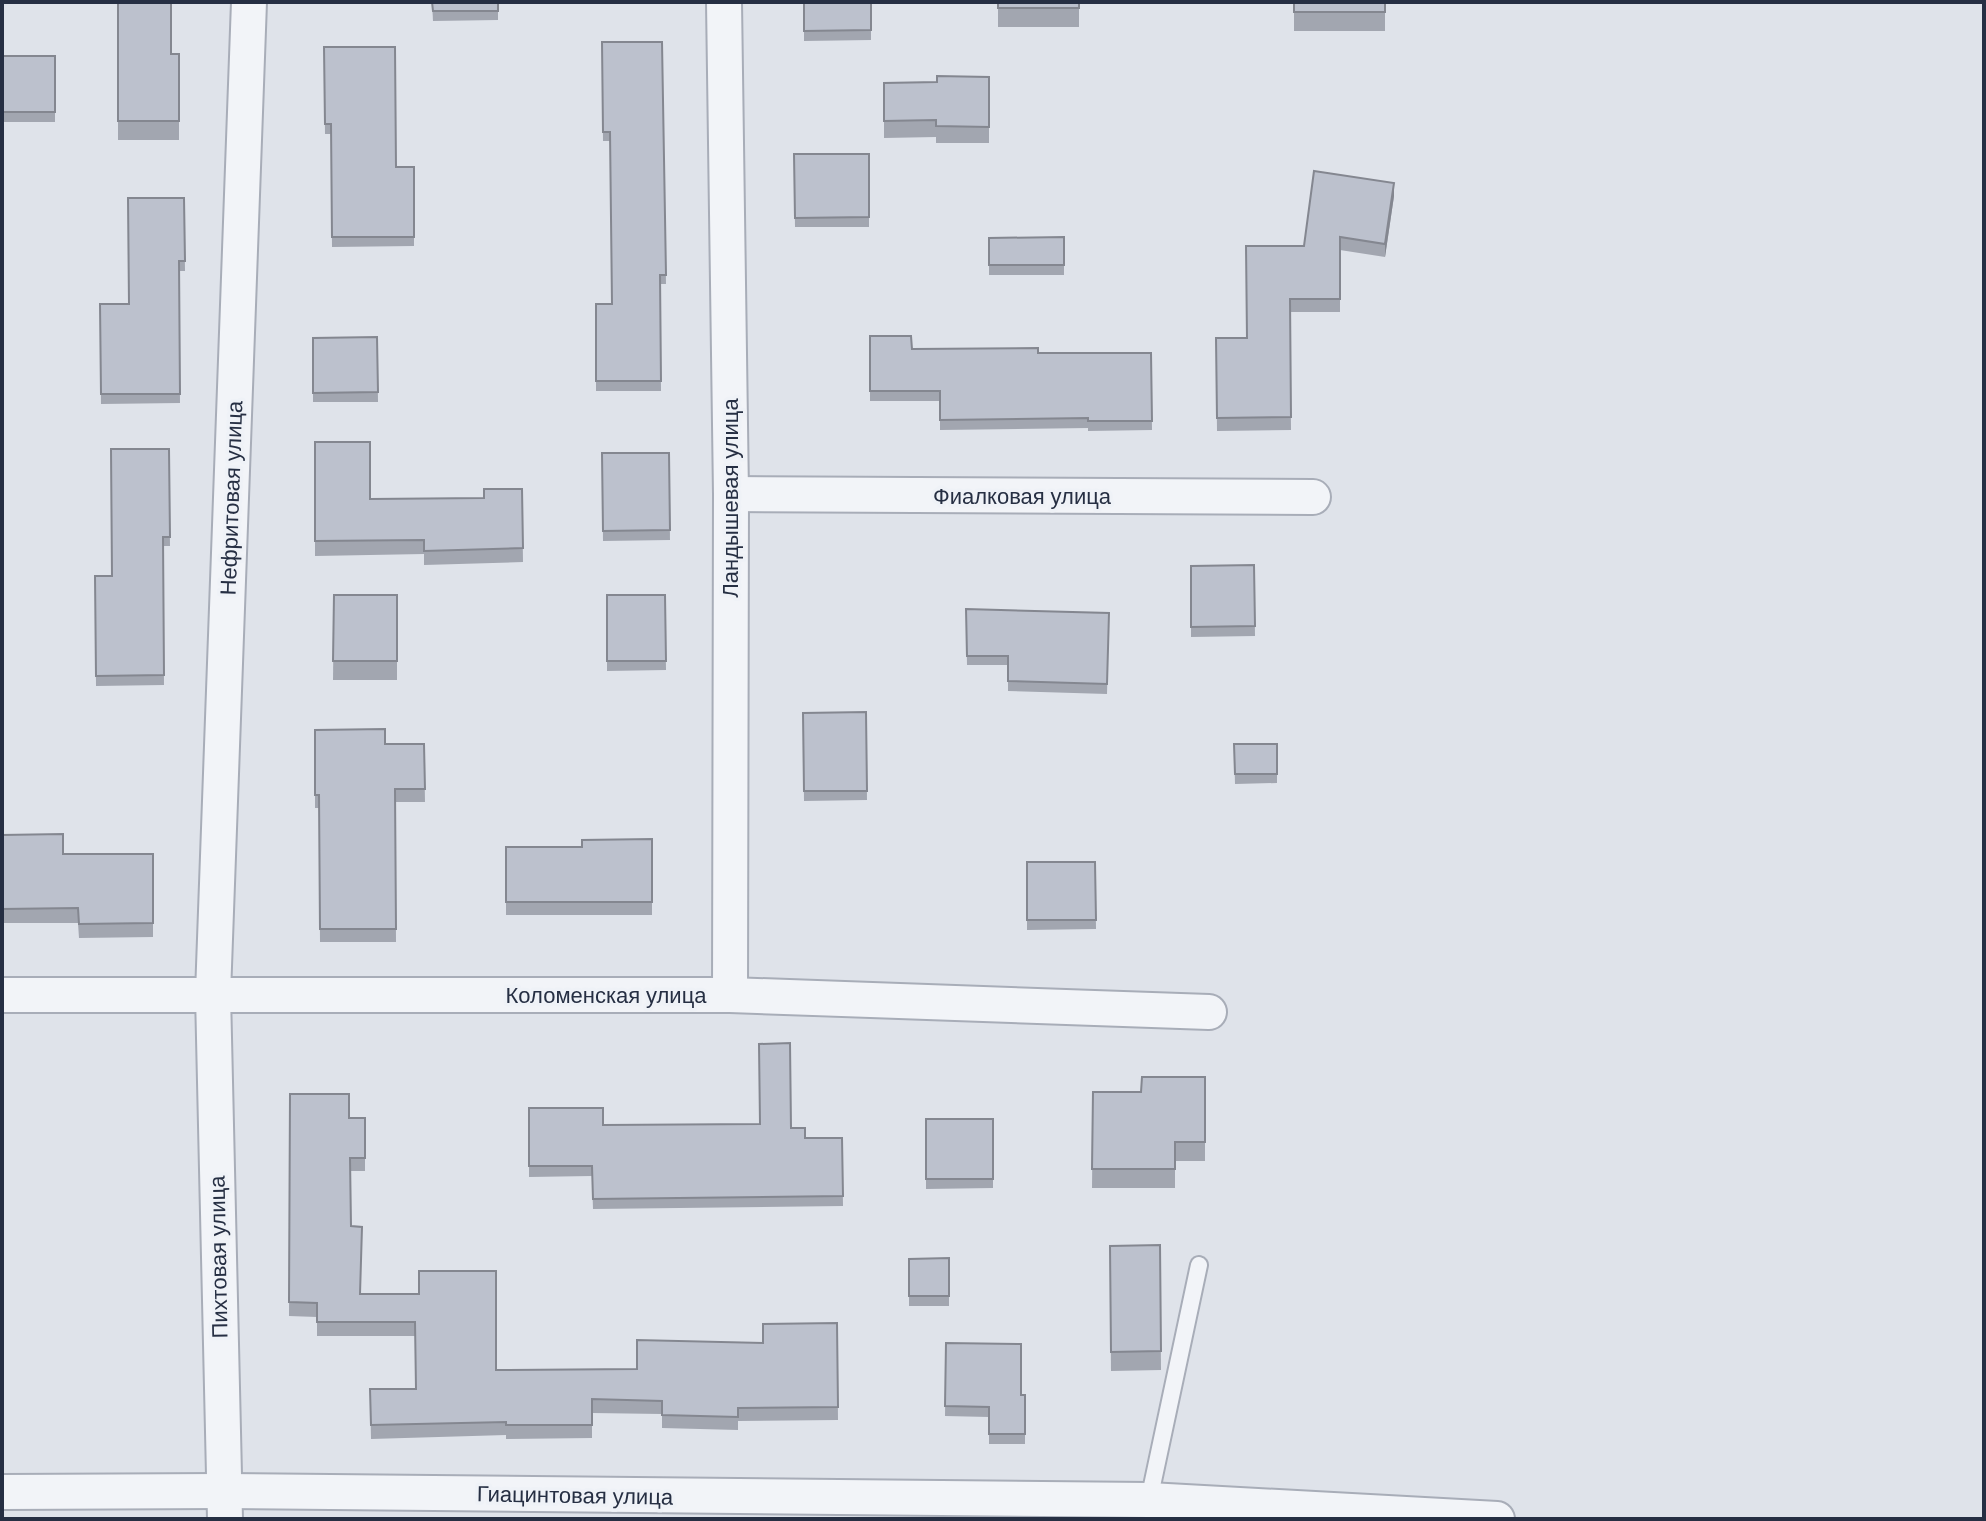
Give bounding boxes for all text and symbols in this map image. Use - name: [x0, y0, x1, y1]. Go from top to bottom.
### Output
- street label: Ландышевая улица: [716, 398, 745, 598]
- street label: Нефритовая улица: [214, 399, 249, 596]
- street label: Фиалковая улица: [933, 482, 1112, 511]
- street label: Коломенская улица: [506, 981, 707, 1010]
- street label: Пихтовая улица: [203, 1175, 234, 1339]
- street label: Гиацинтовая улица: [477, 1479, 674, 1512]

